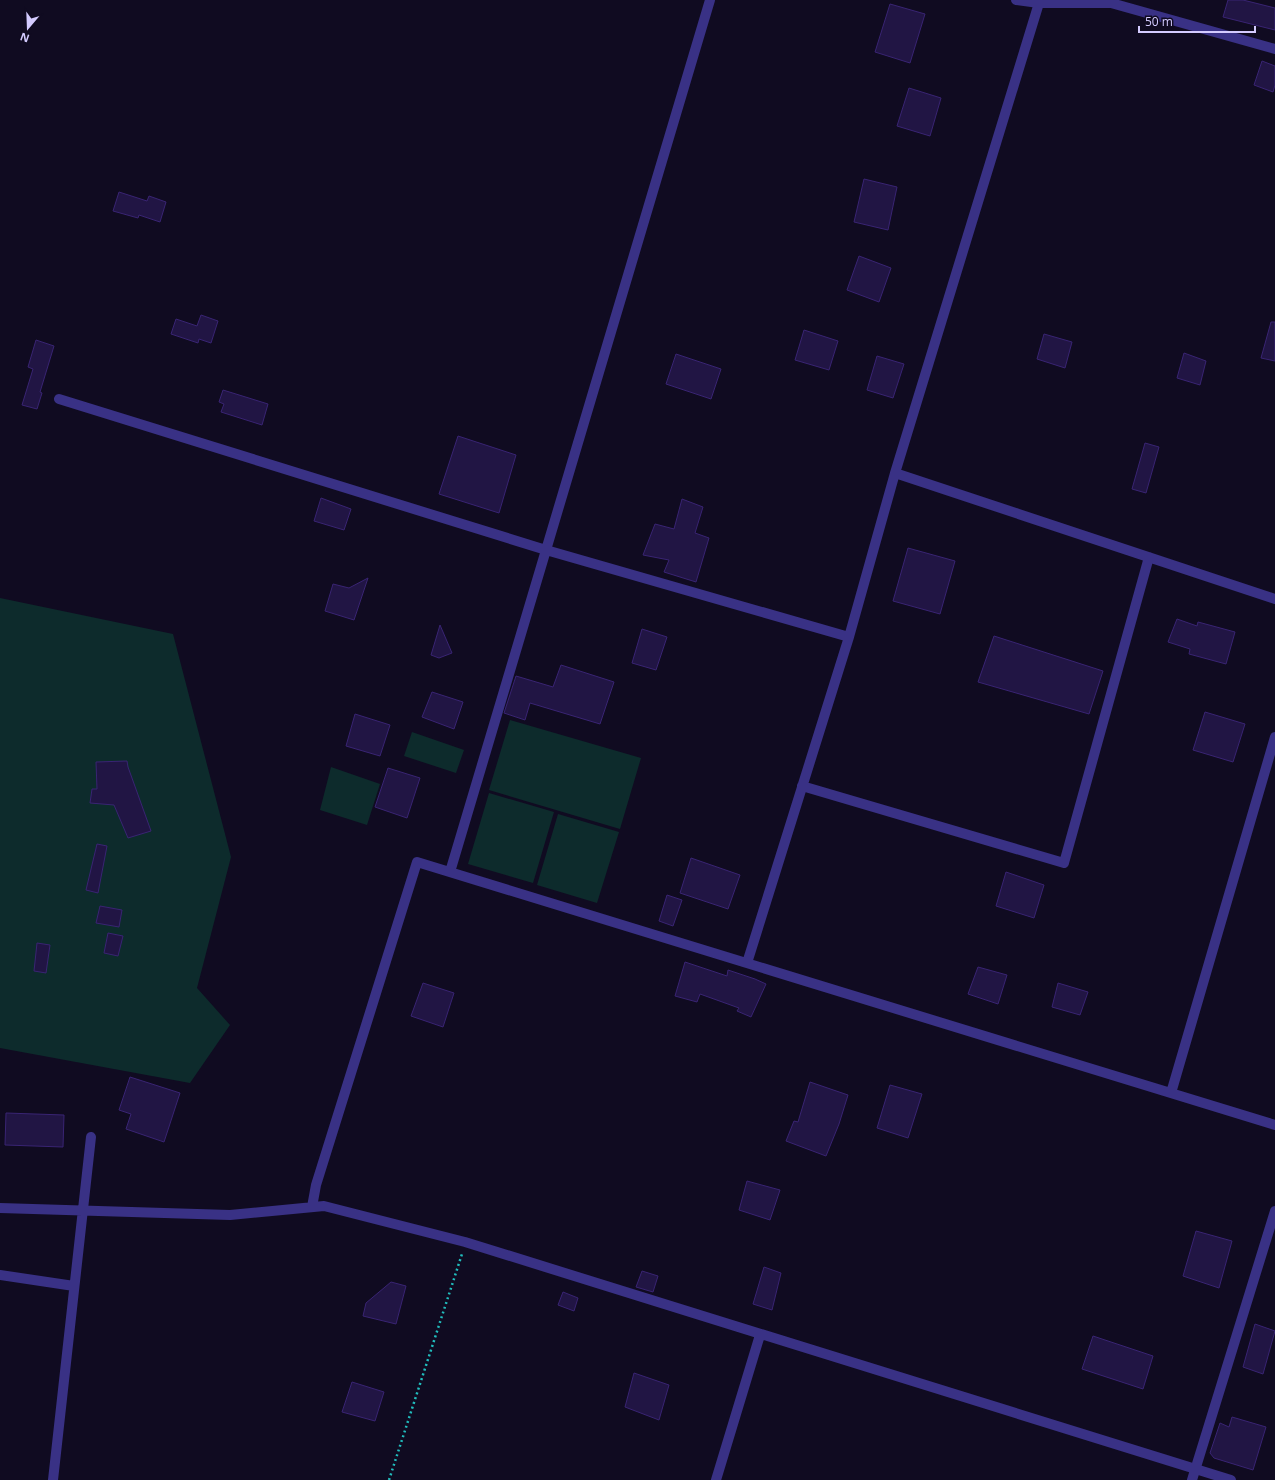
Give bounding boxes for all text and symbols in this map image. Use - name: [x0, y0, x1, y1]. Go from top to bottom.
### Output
- north arrow: [8, 8, 48, 48]
- scale bar: [1139, 8, 1255, 34]
- text: 50 m: [1145, 13, 1173, 30]
- text: N: [18, 29, 31, 46]

